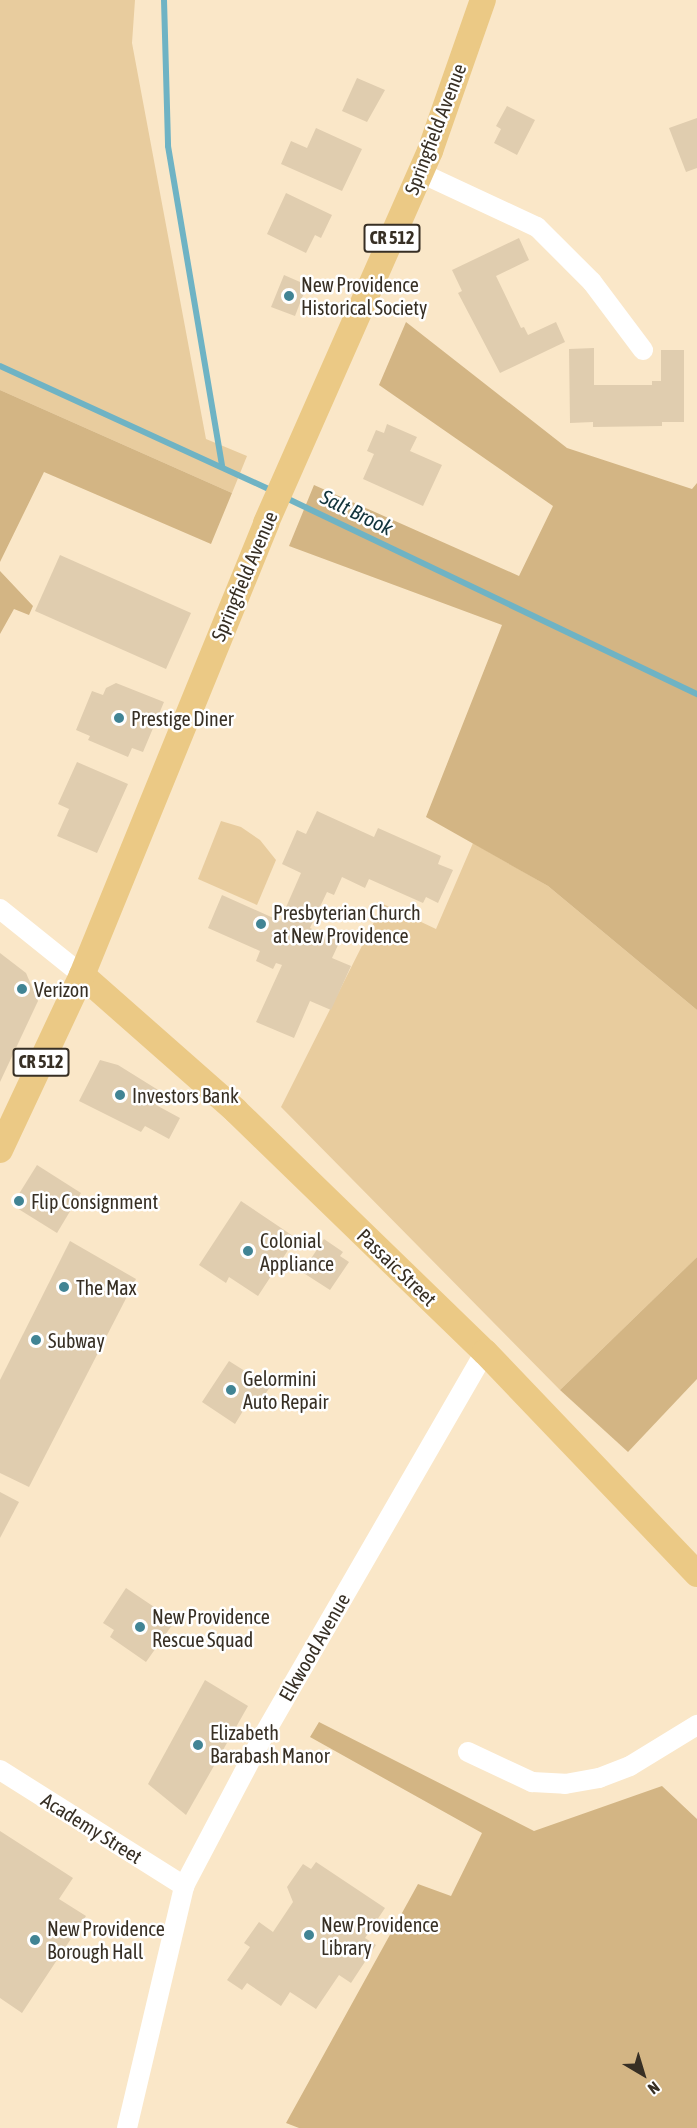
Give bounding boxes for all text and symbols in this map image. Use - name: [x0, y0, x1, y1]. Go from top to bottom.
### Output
- street label: Springfield Avenue: [399, 60, 471, 198]
- road number: CR 512: [364, 223, 420, 253]
- place label: New Providence Historical Society: [301, 272, 427, 319]
- marker: New Providence Historical Society: [282, 289, 296, 303]
- water label: Salt Brook: [317, 484, 397, 540]
- street label: Springfield Avenue: [206, 508, 282, 644]
- place label: Prestige Diner: [131, 706, 234, 730]
- marker: Prestige Diner: [112, 711, 126, 725]
- place label: Presbyterian Church at New Providence: [273, 900, 421, 947]
- marker: Presbyterian Church at New Providence: [254, 917, 268, 931]
- place label: Verizon: [34, 977, 89, 1001]
- marker: Verizon: [15, 982, 29, 996]
- road number: CR 512: [12, 1047, 70, 1077]
- place label: Investors Bank: [132, 1083, 239, 1107]
- marker: Investors Bank: [113, 1088, 127, 1102]
- place label: Flip Consignment: [31, 1189, 158, 1213]
- marker: Flip Consignment: [12, 1194, 26, 1208]
- street label: Passaic Street: [352, 1223, 442, 1311]
- place label: Colonial Appliance: [260, 1228, 334, 1275]
- marker: Colonial Appliance: [241, 1244, 255, 1258]
- place label: The Max: [76, 1275, 137, 1299]
- marker: The Max: [57, 1280, 71, 1294]
- place label: Subway: [48, 1328, 105, 1352]
- marker: Subway: [29, 1333, 43, 1347]
- place label: Gelormini Auto Repair: [243, 1366, 329, 1413]
- marker: Gelormini Auto Repair: [224, 1383, 238, 1397]
- street label: Elkwood Avenue: [273, 1589, 355, 1705]
- place label: New Providence Rescue Squad: [152, 1604, 270, 1651]
- marker: New Providence Rescue Squad: [133, 1620, 147, 1634]
- place label: Elizabeth Barabash Manor: [210, 1721, 330, 1768]
- marker: Elizabeth Barabash Manor: [191, 1738, 205, 1752]
- street label: Academy Street: [37, 1788, 147, 1868]
- place label: New Providence Library: [321, 1912, 439, 1959]
- place label: New Providence Borough Hall: [47, 1916, 165, 1963]
- marker: New Providence Library: [302, 1928, 316, 1942]
- marker: New Providence Borough Hall: [28, 1933, 42, 1947]
- north arrow: [613, 2044, 673, 2104]
- text: N: [645, 2078, 663, 2098]

